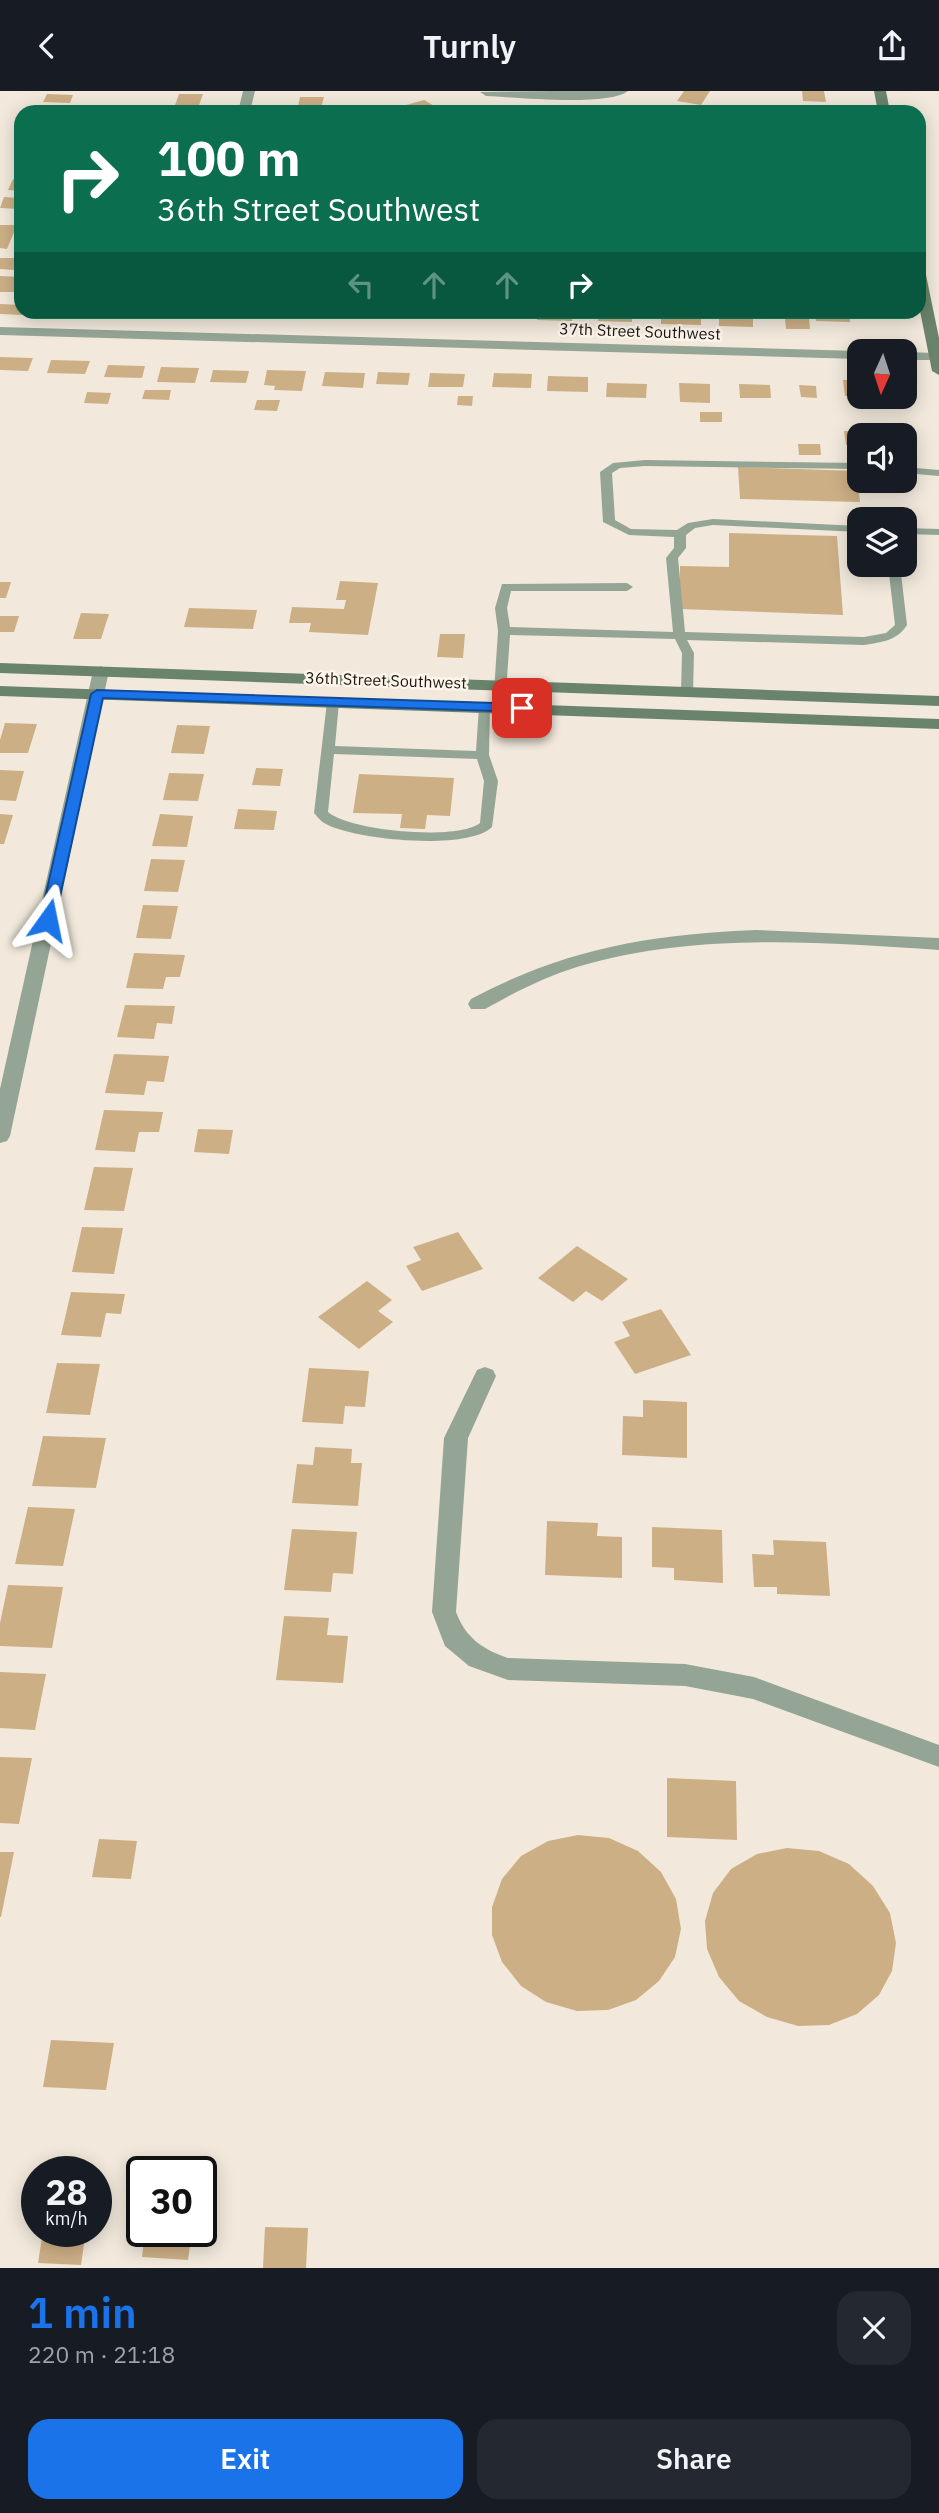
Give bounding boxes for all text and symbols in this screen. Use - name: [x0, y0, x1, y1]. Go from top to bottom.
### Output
- text: Turnly: [423, 25, 516, 67]
- icon: back: [28, 27, 66, 65]
- icon: share: [873, 27, 911, 65]
- text: 100 m: [157, 126, 301, 189]
- icon: right: [42, 133, 133, 224]
- text: 36th Street Southwest: [157, 188, 480, 230]
- icon: left: [342, 266, 380, 304]
- icon: ahead: [415, 266, 453, 304]
- icon: ahead: [488, 266, 526, 304]
- icon: right: [561, 266, 599, 304]
- street label: 37th Street Southwest: [559, 318, 721, 344]
- north arrow: [847, 339, 917, 409]
- map controls: [847, 339, 917, 577]
- button: sound: [847, 423, 917, 493]
- button: layers: [847, 507, 917, 577]
- street label: 36th Street Southwest: [305, 667, 467, 693]
- pin: [492, 678, 552, 738]
- icon: arrive: [503, 689, 541, 727]
- position arrow: [11, 883, 85, 957]
- speed limit sign: 30: [126, 2156, 217, 2247]
- text: 28: [45, 2169, 88, 2215]
- text: km/h: [45, 2207, 88, 2230]
- text: 1 min: [28, 2285, 137, 2340]
- button: close: [837, 2291, 911, 2365]
- text: 220 m · 21:18: [28, 2339, 175, 2369]
- button: Exit: [28, 2419, 463, 2499]
- button: Share: [477, 2419, 911, 2499]

